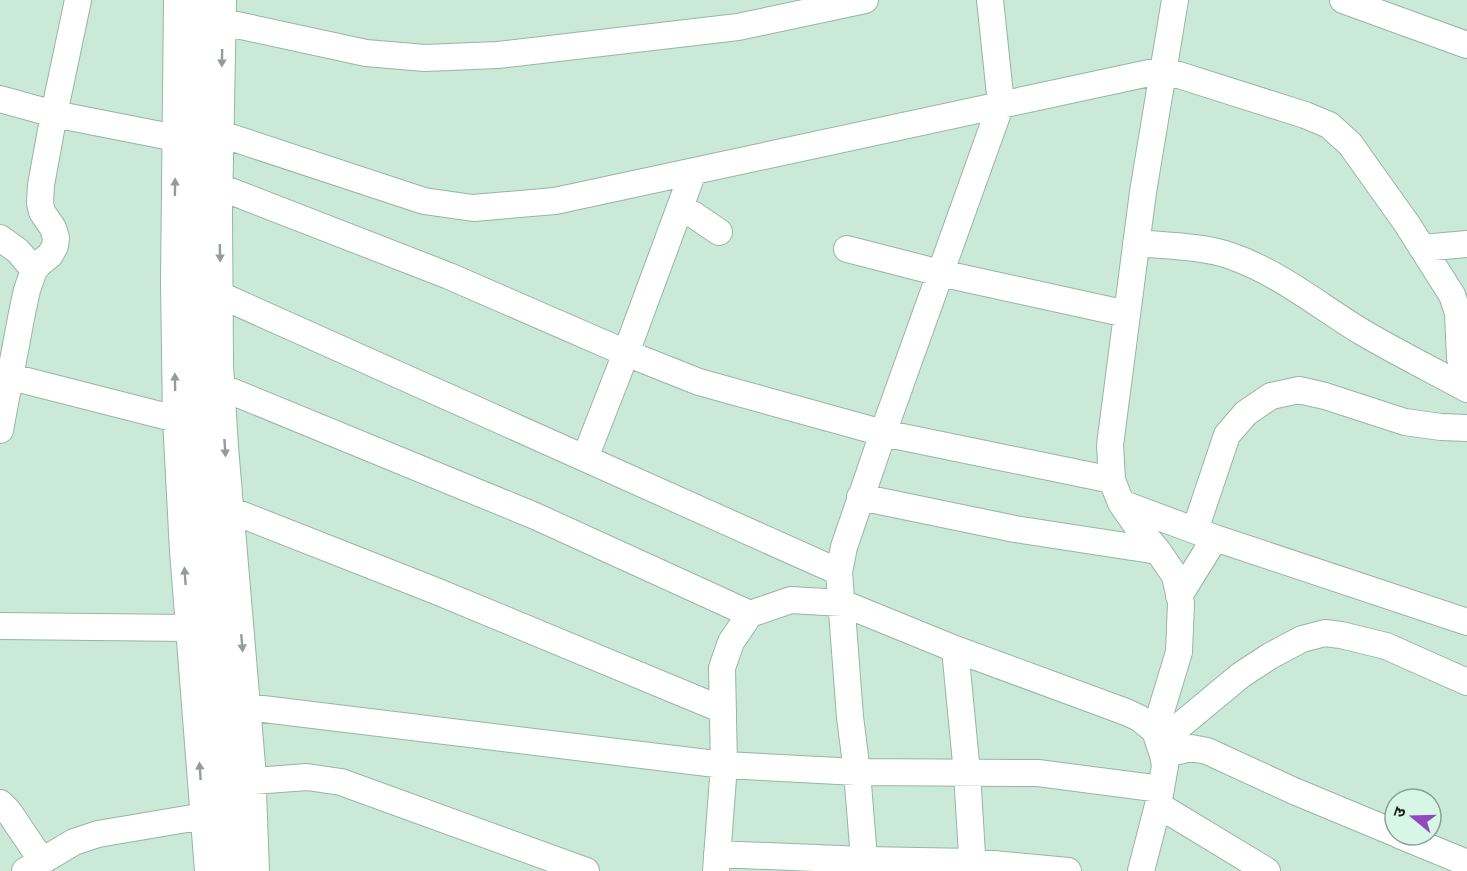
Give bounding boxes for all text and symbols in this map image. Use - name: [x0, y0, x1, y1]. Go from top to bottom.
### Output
- one-way arrow: [217, 49, 227, 68]
- one-way arrow: [170, 177, 180, 196]
- one-way arrow: [215, 244, 225, 263]
- one-way arrow: [171, 372, 180, 391]
- one-way arrow: [221, 439, 230, 458]
- one-way arrow: [181, 567, 190, 586]
- one-way arrow: [237, 633, 247, 652]
- one-way arrow: [196, 761, 205, 780]
- north arrow: [1383, 787, 1443, 847]
- text: उ: [1390, 804, 1411, 820]

